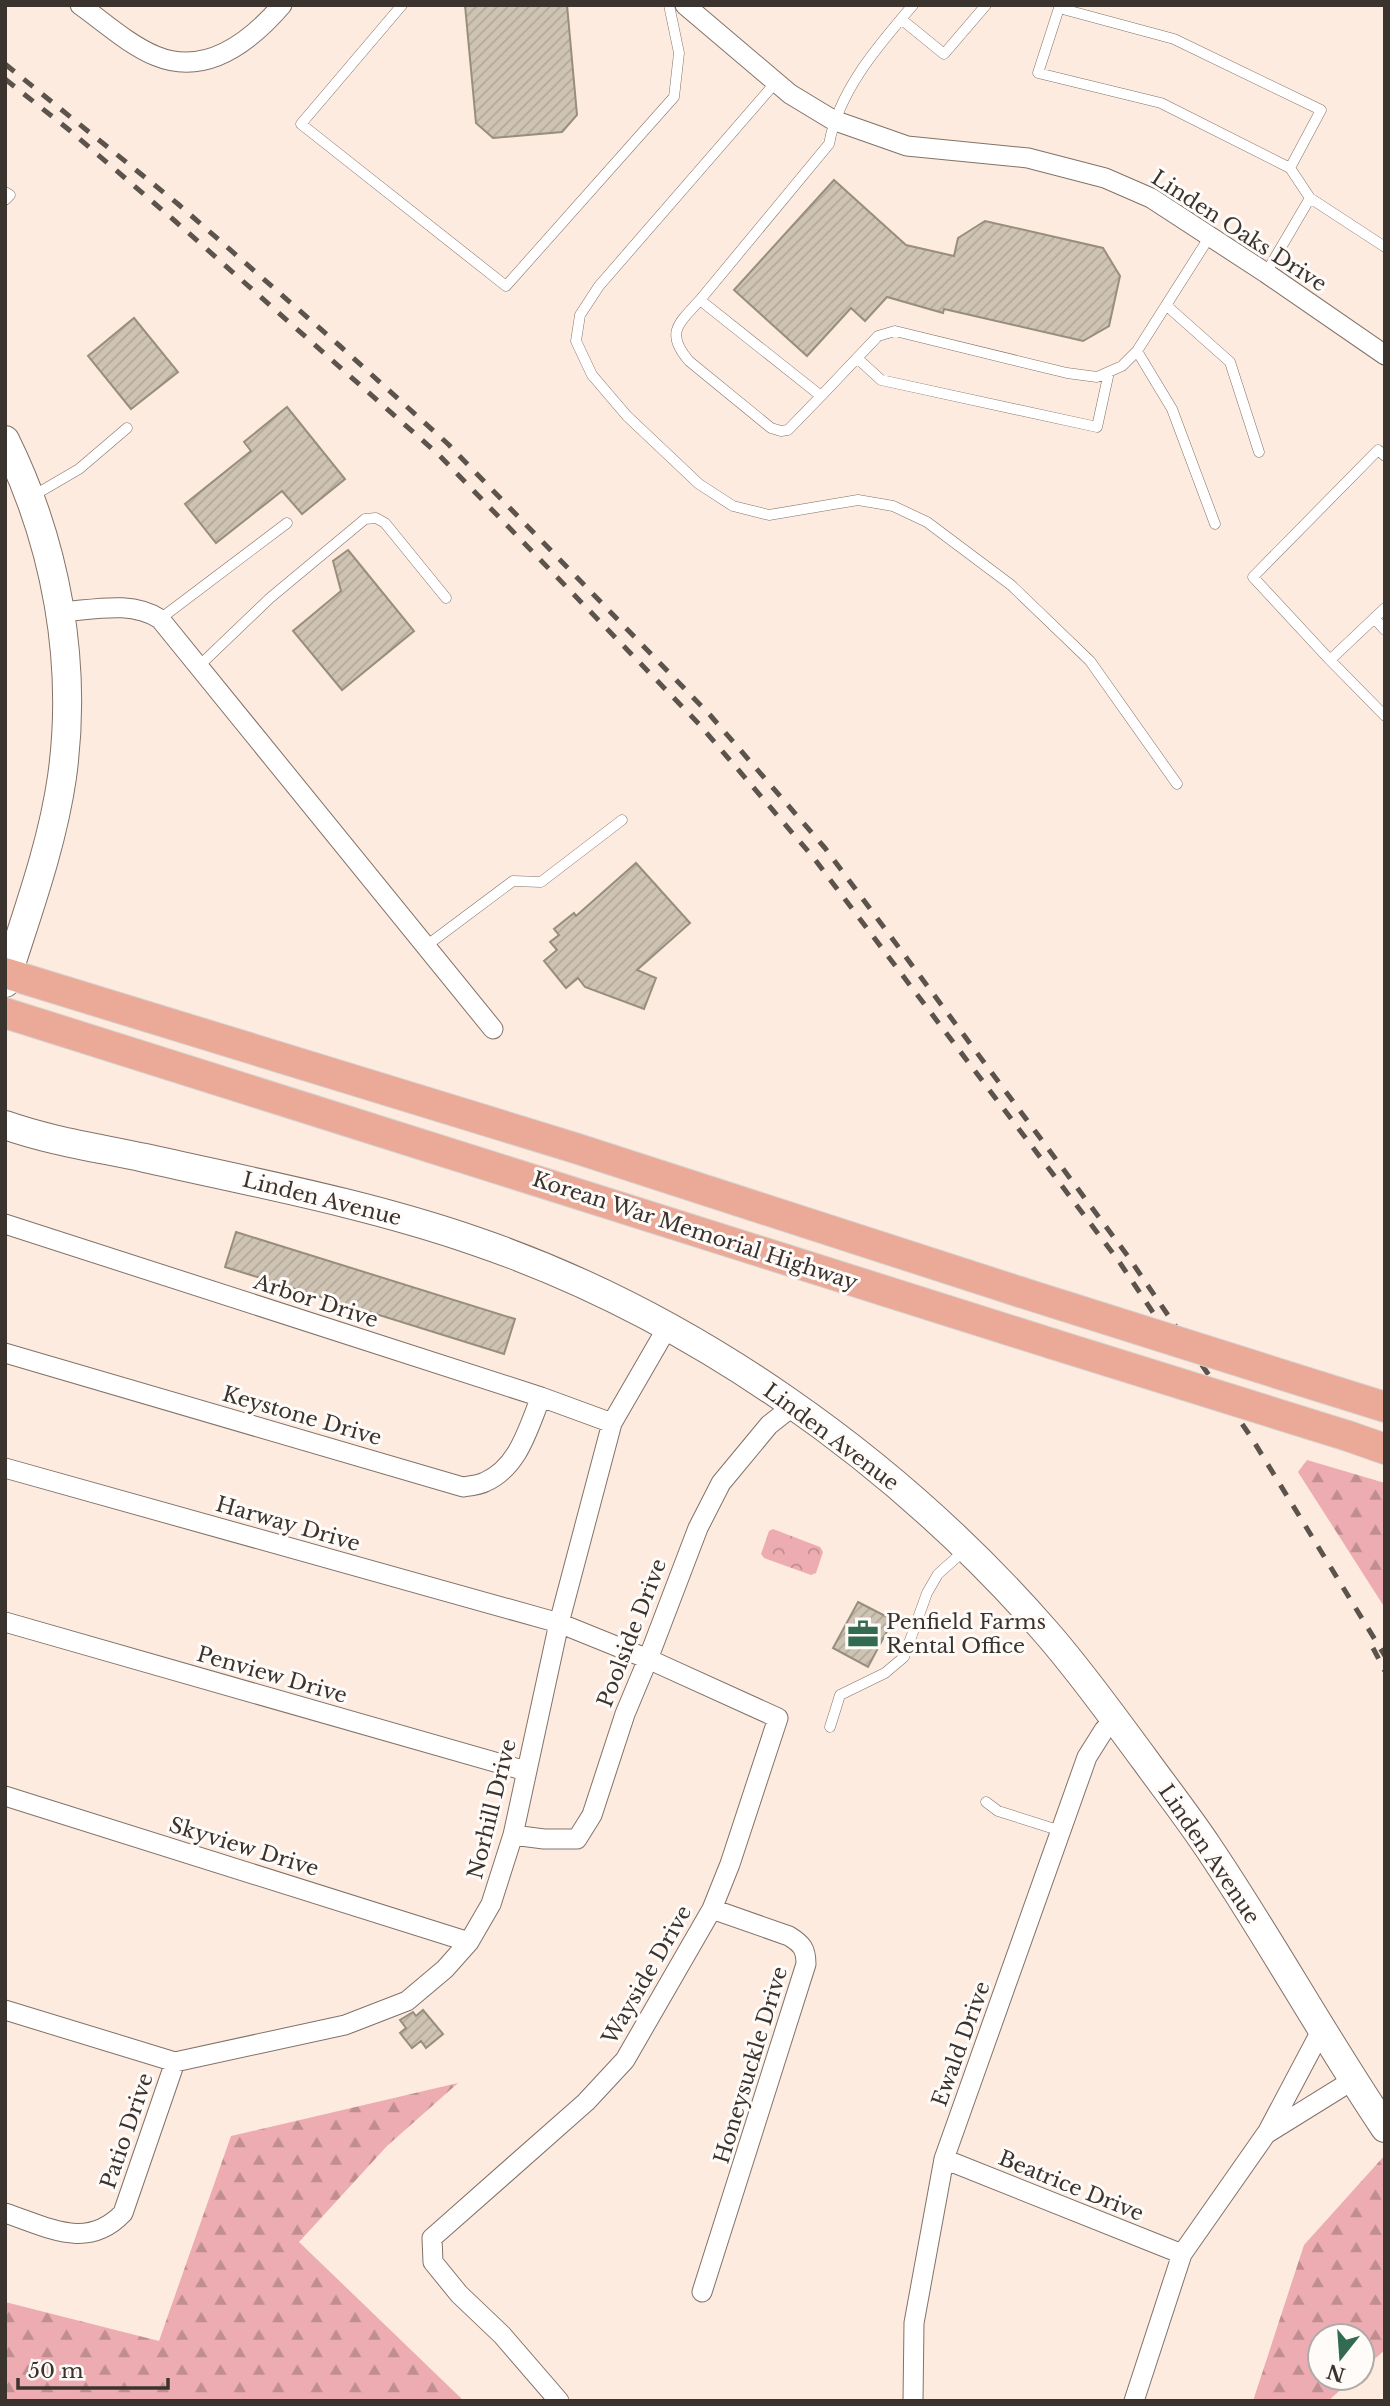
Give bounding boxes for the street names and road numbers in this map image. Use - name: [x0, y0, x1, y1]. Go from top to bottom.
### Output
- street label: Linden Oaks Drive: [1147, 165, 1331, 297]
- street label: Korean War Memorial Highway: [529, 1166, 861, 1296]
- street label: Linden Avenue: [240, 1167, 404, 1231]
- street label: Arbor Drive: [250, 1268, 381, 1333]
- street label: Linden Avenue: [758, 1378, 904, 1496]
- street label: Keystone Drive: [219, 1381, 385, 1451]
- street label: Harway Drive: [213, 1491, 363, 1557]
- street label: Poolside Drive: [592, 1555, 672, 1711]
- street label: Penview Drive: [194, 1641, 350, 1709]
- street label: Norhill Drive: [462, 1736, 522, 1882]
- street label: Linden Avenue: [1153, 1779, 1265, 1929]
- street label: Skyview Drive: [166, 1812, 322, 1882]
- street label: Wayside Drive: [596, 1901, 697, 2050]
- street label: Honeysuckle Drive: [709, 1963, 793, 2167]
- street label: Ewald Drive: [926, 1978, 996, 2110]
- street label: Patio Drive: [95, 2070, 159, 2192]
- street label: Beatrice Drive: [995, 2145, 1147, 2227]

